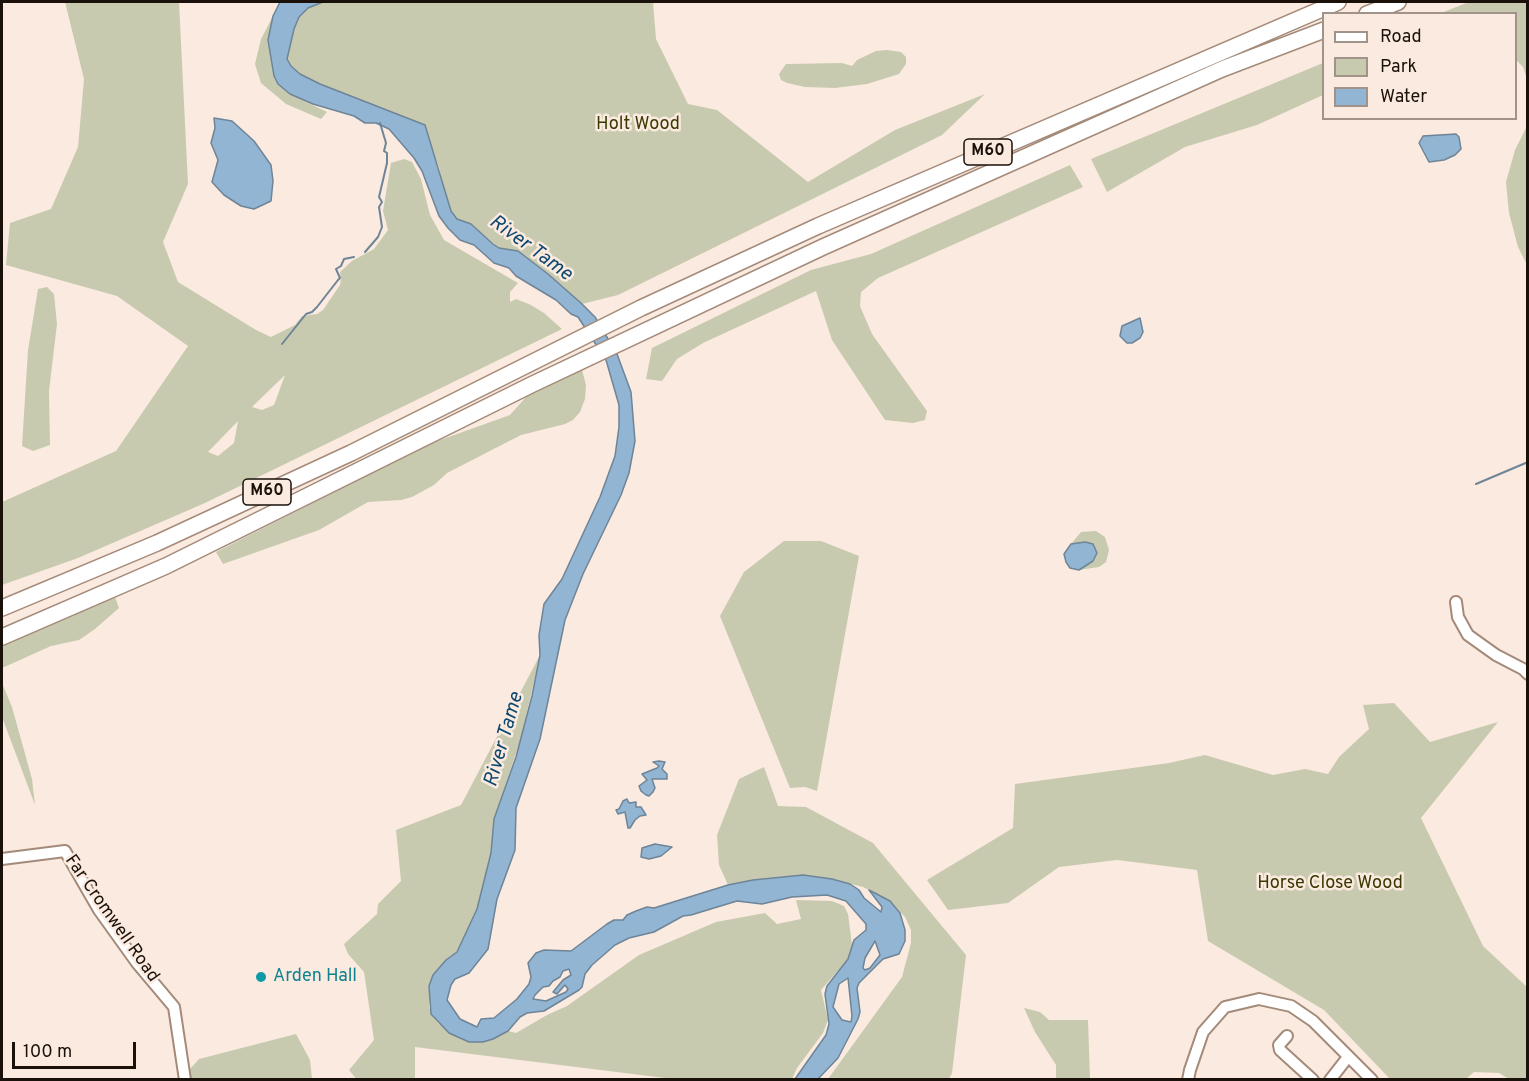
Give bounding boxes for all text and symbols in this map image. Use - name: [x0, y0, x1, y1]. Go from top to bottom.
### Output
- legend: [1322, 12, 1517, 120]
- text: Road: [1380, 26, 1422, 49]
- text: Park: [1380, 56, 1417, 79]
- text: Water: [1380, 86, 1427, 109]
- park label: Holt Wood: [596, 114, 680, 136]
- road number: M60: [964, 139, 1012, 165]
- water label: River Tame: [484, 211, 576, 287]
- road number: M60: [243, 479, 291, 505]
- water label: River Tame: [480, 690, 530, 790]
- street label: Far Cromwell Road: [59, 851, 163, 987]
- park label: Horse Close Wood: [1257, 873, 1403, 895]
- place label: Arden Hall: [273, 966, 357, 988]
- marker: Arden Hall: [254, 970, 268, 984]
- scale bar: [15, 1030, 140, 1068]
- text: 100 m: [23, 1041, 72, 1064]

